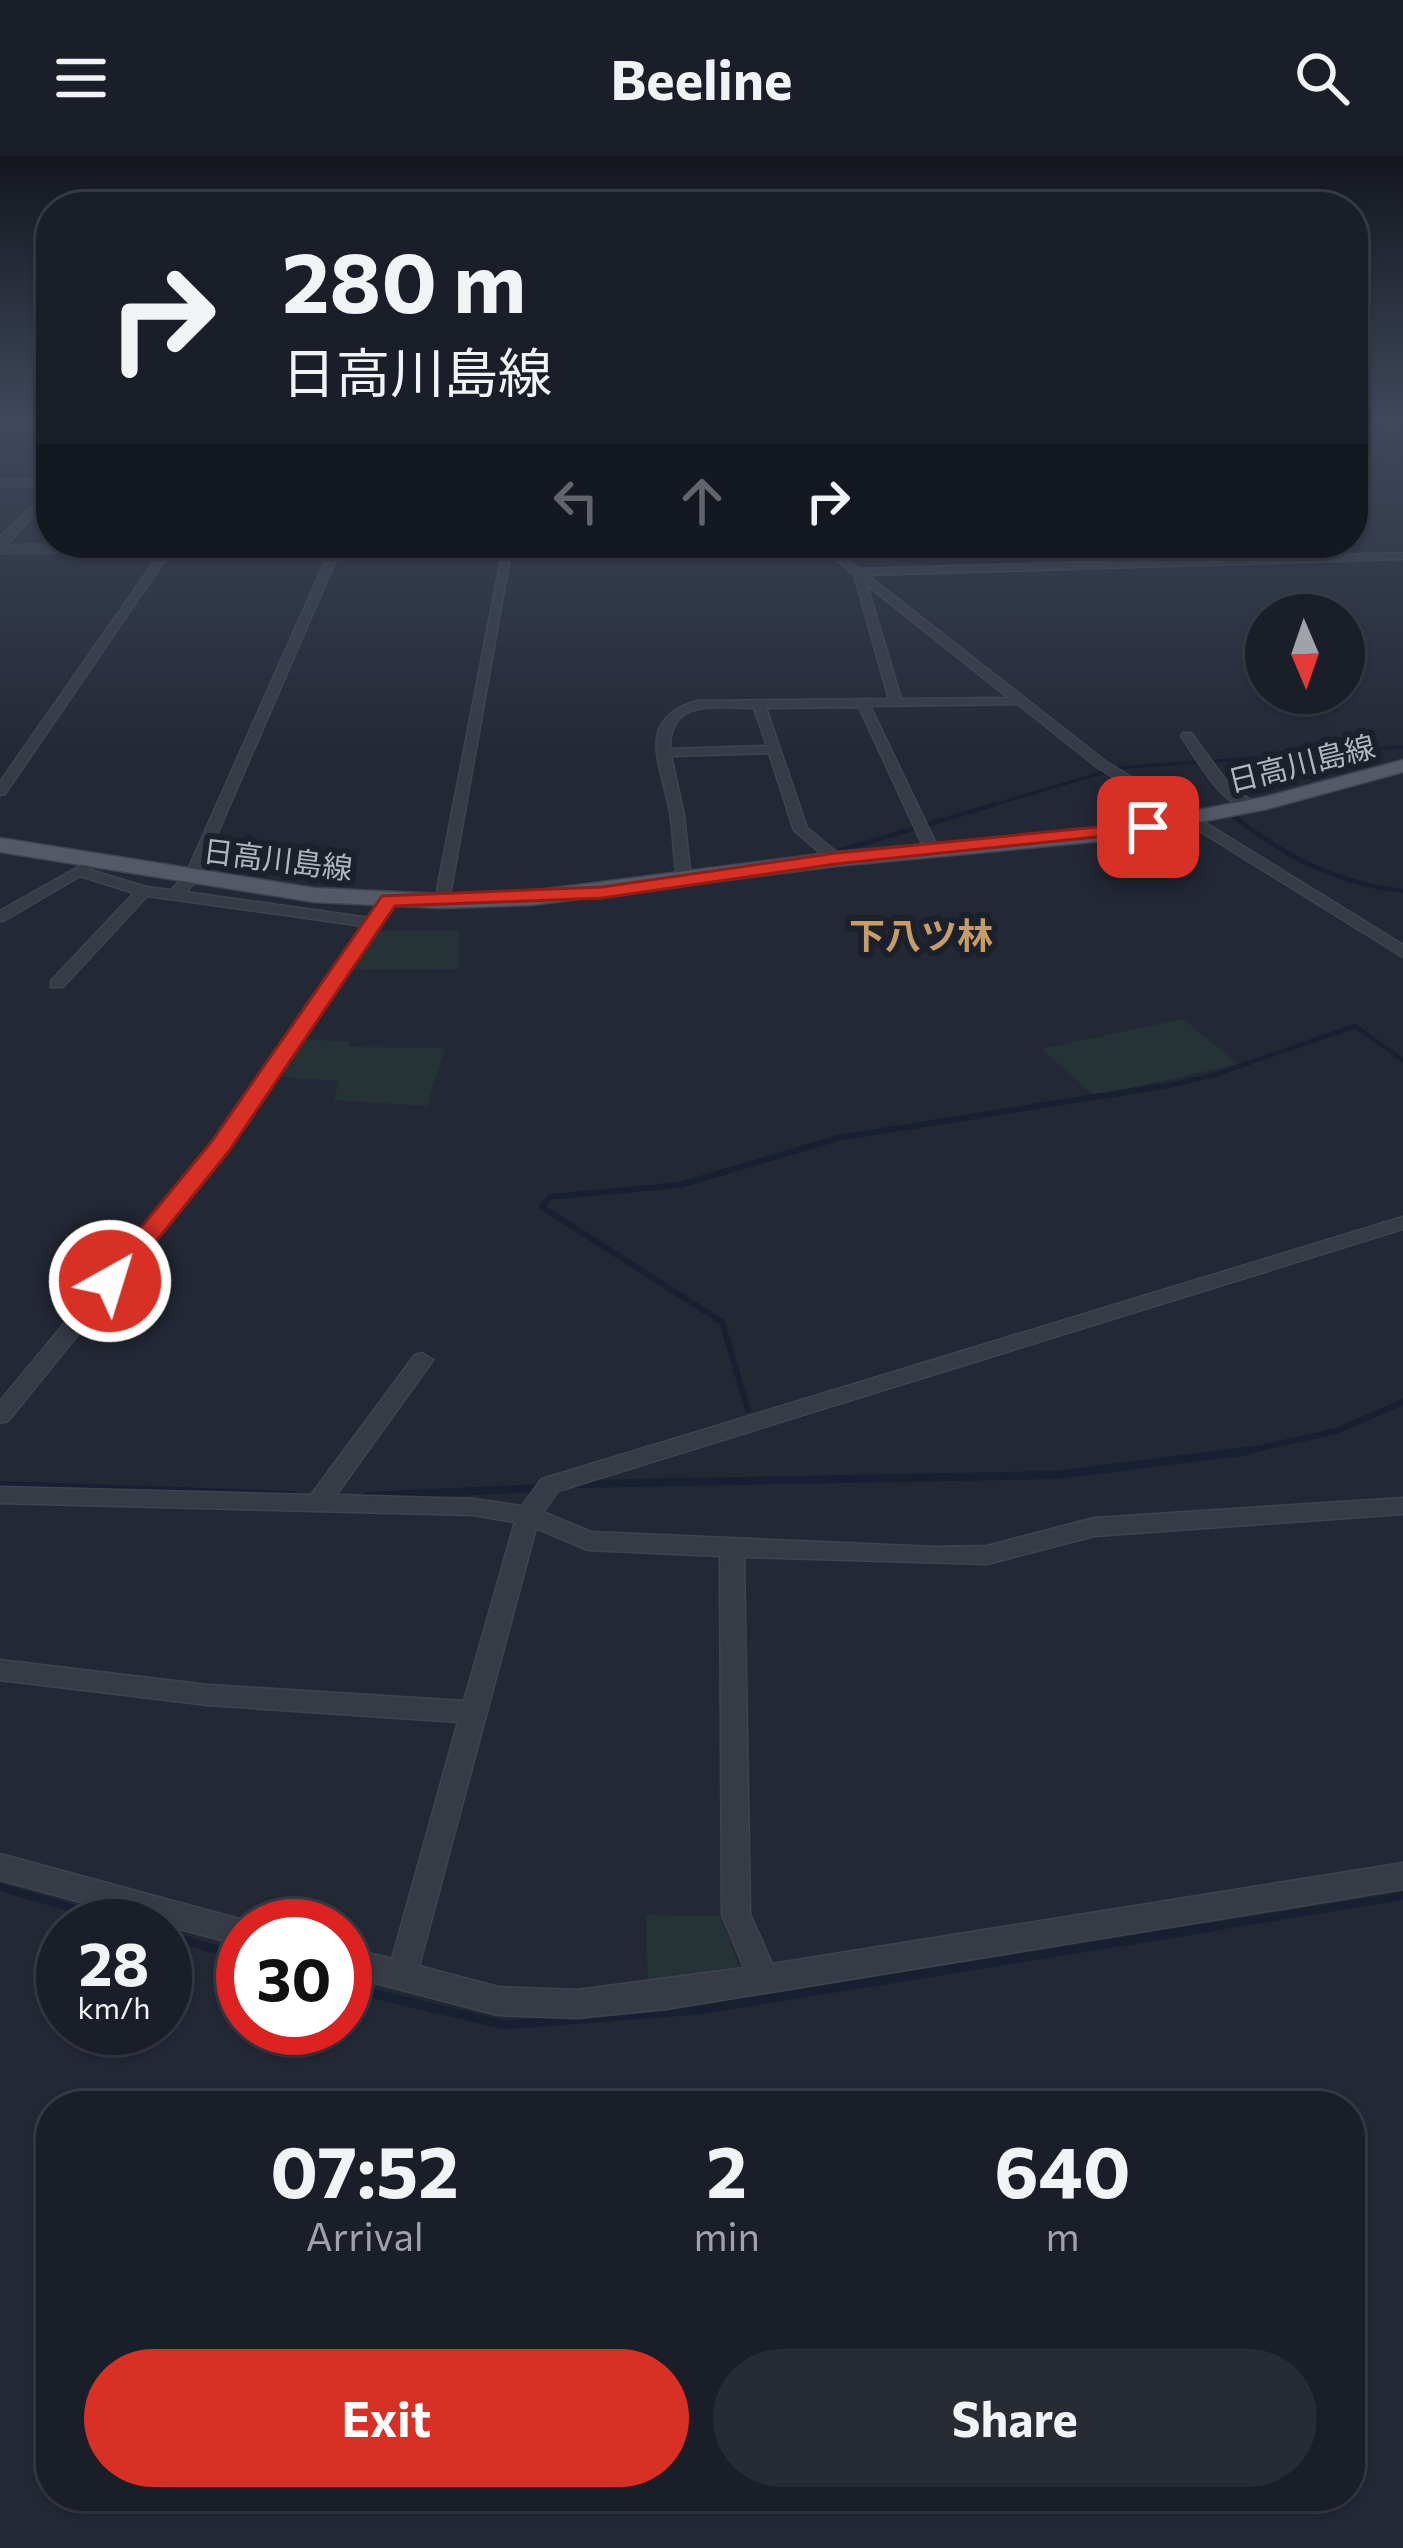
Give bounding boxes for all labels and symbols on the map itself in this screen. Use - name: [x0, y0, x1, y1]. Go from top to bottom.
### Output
- north arrow: [1245, 594, 1365, 714]
- street label: 日高川島線: [1224, 726, 1378, 798]
- pin: [1097, 776, 1199, 878]
- street label: 日高川島線: [201, 830, 355, 886]
- district label: 下八ツ林: [849, 912, 993, 956]
- position arrow: [47, 1218, 173, 1344]
- speed limit sign: 30: [216, 1899, 372, 2055]

